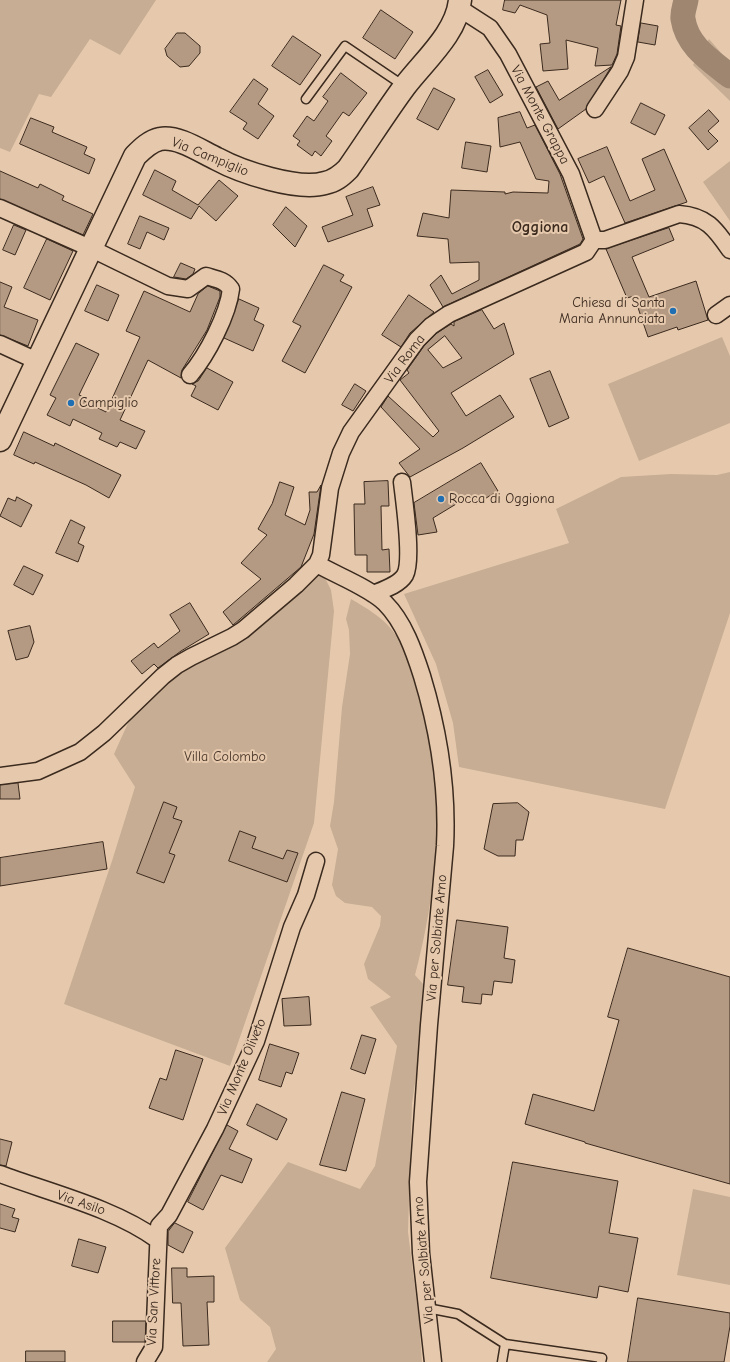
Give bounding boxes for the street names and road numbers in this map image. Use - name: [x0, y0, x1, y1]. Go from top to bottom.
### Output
- street label: Via Monte Grappa: [507, 63, 573, 167]
- street label: Via Campiglio: [169, 134, 251, 180]
- street label: Via Roma: [381, 331, 429, 387]
- street label: Via per Solbiate Arno: [423, 874, 451, 1002]
- street label: Via Monte Oliveto: [214, 1016, 270, 1118]
- street label: Via Asilo: [55, 1187, 107, 1219]
- street label: Via per Solbiate Arno: [410, 1196, 438, 1324]
- street label: Via San Vittore: [143, 1258, 165, 1346]

